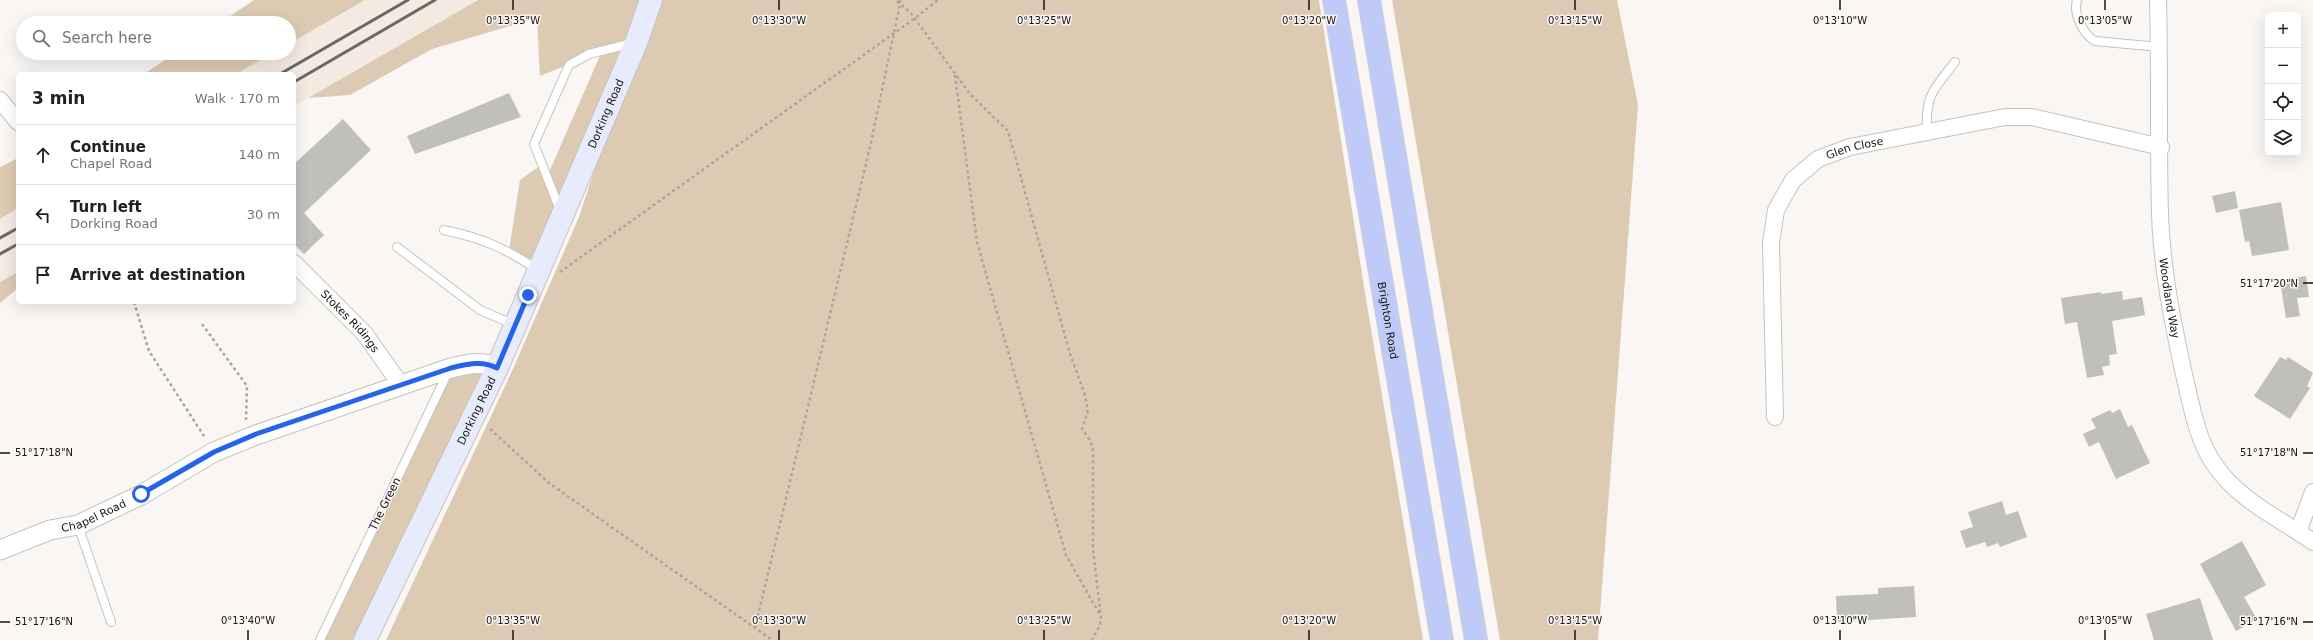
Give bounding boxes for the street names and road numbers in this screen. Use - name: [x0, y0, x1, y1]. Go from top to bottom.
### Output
- street label: Dorking Road: [585, 77, 626, 150]
- street label: Glen Close: [1824, 134, 1885, 162]
- street label: Woodland Way: [2157, 257, 2183, 340]
- street label: Brighton Road: [1375, 281, 1401, 360]
- street label: Stokes Ridings: [318, 287, 382, 355]
- street label: Dorking Road: [454, 374, 498, 447]
- street label: The Green: [366, 475, 403, 533]
- street label: Chapel Road: [60, 497, 128, 534]

